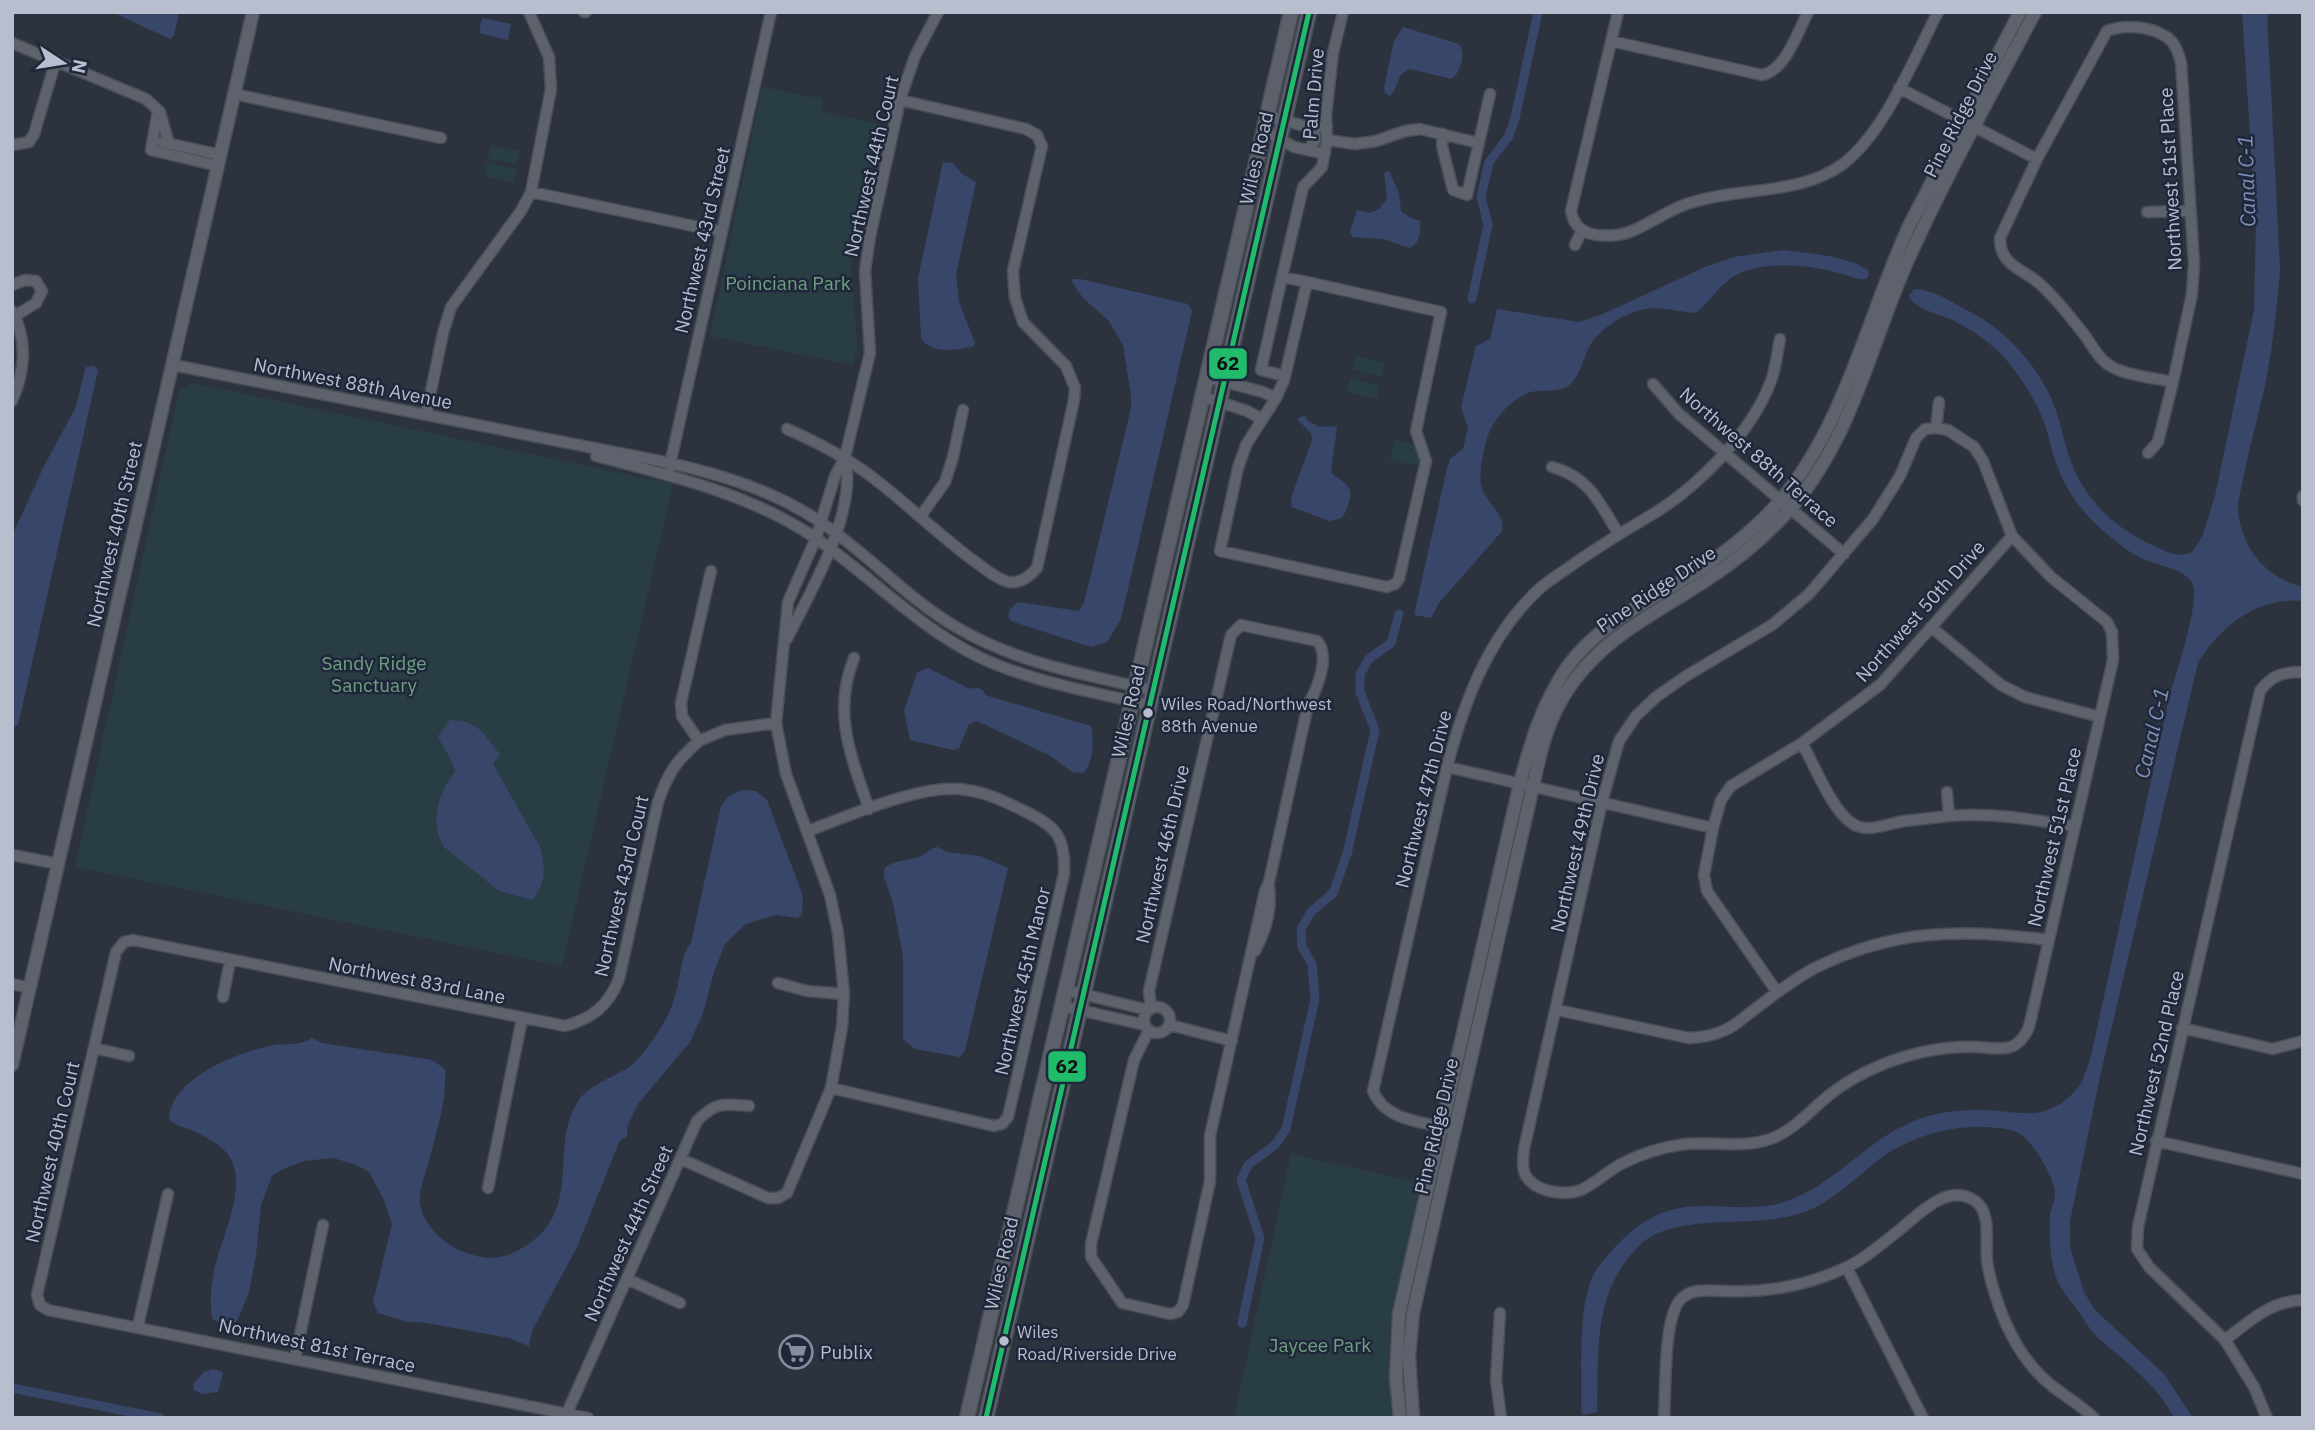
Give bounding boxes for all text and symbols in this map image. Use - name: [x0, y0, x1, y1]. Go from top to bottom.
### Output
- north arrow: [28, 28, 98, 98]
- street label: Palm Drive: [1297, 47, 1329, 141]
- street label: Pine Ridge Drive: [1918, 47, 2002, 181]
- text: N: [66, 57, 93, 76]
- street label: Northwest 44th Court: [838, 73, 904, 259]
- street label: Northwest 51st Place: [2153, 87, 2187, 271]
- street label: Wiles Road: [1234, 109, 1278, 207]
- water label: Canal C-1: [2230, 134, 2262, 228]
- street label: Northwest 43rd Street: [669, 144, 735, 336]
- park label: Poinciana Park: [725, 271, 851, 295]
- line badge: 62: [1208, 347, 1248, 380]
- text: 62: [1217, 351, 1239, 375]
- street label: Northwest 88th Avenue: [252, 352, 454, 414]
- street label: Northwest 88th Terrace: [1675, 382, 1843, 532]
- street label: Northwest 40th Street: [81, 438, 147, 630]
- street label: Northwest 50th Drive: [1850, 535, 1990, 687]
- street label: Pine Ridge Drive: [1592, 540, 1720, 638]
- park label: Sandy Ridge Sanctuary: [321, 651, 427, 697]
- street label: Wiles Road: [1106, 662, 1150, 760]
- water label: Canal C-1: [2127, 685, 2175, 781]
- place label: Wiles Road/Northwest 88th Avenue: [1161, 693, 1332, 737]
- marker: Wiles Road/Northwest 88th Avenue: [1141, 706, 1155, 720]
- street label: Northwest 47th Drive: [1389, 708, 1457, 890]
- street label: Northwest 51st Place: [2022, 745, 2086, 929]
- street label: Northwest 49th Drive: [1545, 751, 1609, 935]
- street label: Northwest 46th Drive: [1130, 762, 1194, 946]
- street label: Northwest 43rd Court: [588, 793, 654, 979]
- street label: Northwest 45th Manor: [989, 885, 1055, 1077]
- street label: Northwest 83rd Lane: [326, 951, 508, 1009]
- street label: Northwest 52nd Place: [2123, 968, 2189, 1158]
- line badge: 62: [1047, 1050, 1087, 1083]
- text: 62: [1056, 1054, 1078, 1078]
- street label: Pine Ridge Drive: [1409, 1056, 1463, 1196]
- street label: Northwest 40th Court: [19, 1059, 85, 1245]
- street label: Northwest 44th Street: [578, 1141, 678, 1325]
- street label: Wiles Road: [979, 1214, 1023, 1312]
- street label: Northwest 81st Terrace: [216, 1312, 418, 1378]
- place label: Wiles Road/Riverside Drive: [1017, 1321, 1177, 1365]
- supermarket icon: Publix: [777, 1333, 815, 1371]
- park label: Jaycee Park: [1269, 1333, 1371, 1357]
- marker: Wiles Road/Riverside Drive: [997, 1334, 1011, 1348]
- place label: Publix: [820, 1340, 873, 1364]

